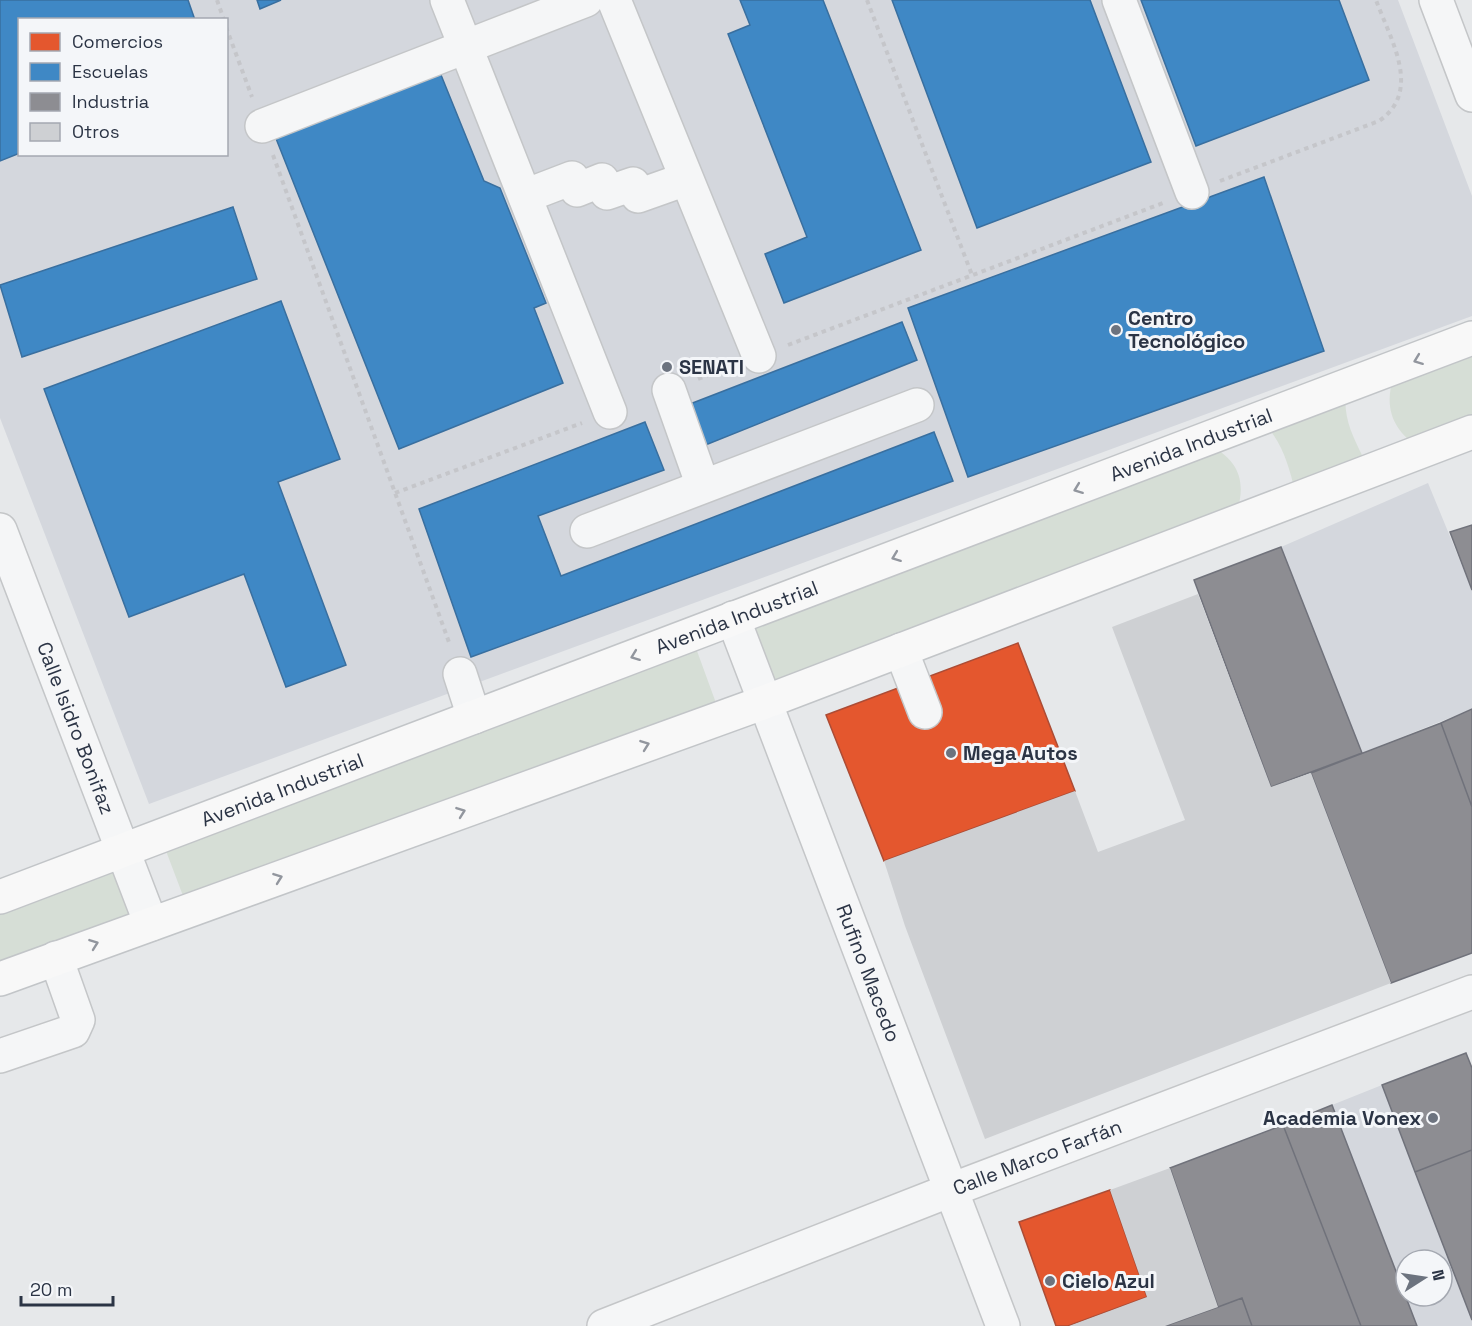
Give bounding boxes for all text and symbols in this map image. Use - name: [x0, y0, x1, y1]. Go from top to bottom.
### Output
- legend: [18, 18, 228, 156]
- text: Comercios: [72, 30, 163, 53]
- text: Escuelas: [72, 60, 148, 83]
- text: Industria: [72, 90, 149, 113]
- text: Otros: [72, 120, 119, 143]
- place label: Centro Tecnológico: [1128, 305, 1245, 354]
- marker: Centro Tecnológico: [1109, 323, 1123, 337]
- one-way arrow: [1413, 353, 1424, 365]
- place label: SENATI: [679, 354, 744, 380]
- marker: SENATI: [660, 360, 674, 374]
- street label: Avenida Industrial: [1106, 402, 1276, 487]
- one-way arrow: [1074, 482, 1085, 494]
- one-way arrow: [891, 550, 902, 563]
- street label: Avenida Industrial: [652, 575, 822, 660]
- street label: Calle Isidro Bonifaz: [31, 638, 121, 818]
- one-way arrow: [630, 649, 641, 661]
- one-way arrow: [639, 740, 649, 753]
- place label: Mega Autos: [963, 740, 1078, 766]
- marker: Mega Autos: [944, 746, 958, 760]
- street label: Avenida Industrial: [197, 747, 367, 832]
- one-way arrow: [455, 806, 466, 819]
- one-way arrow: [272, 872, 283, 885]
- street label: Rufino Macedo: [830, 900, 906, 1046]
- one-way arrow: [89, 939, 99, 952]
- place label: Academia Vonex: [1263, 1105, 1421, 1131]
- marker: Academia Vonex: [1426, 1111, 1440, 1125]
- street label: Calle Marco Farfán: [949, 1113, 1125, 1201]
- north arrow: [1394, 1248, 1454, 1308]
- place label: Cielo Azul: [1062, 1268, 1155, 1294]
- text: N: [1427, 1268, 1450, 1282]
- scale bar: [21, 1269, 112, 1307]
- marker: Cielo Azul: [1043, 1274, 1057, 1288]
- text: 20 m: [30, 1278, 73, 1301]

